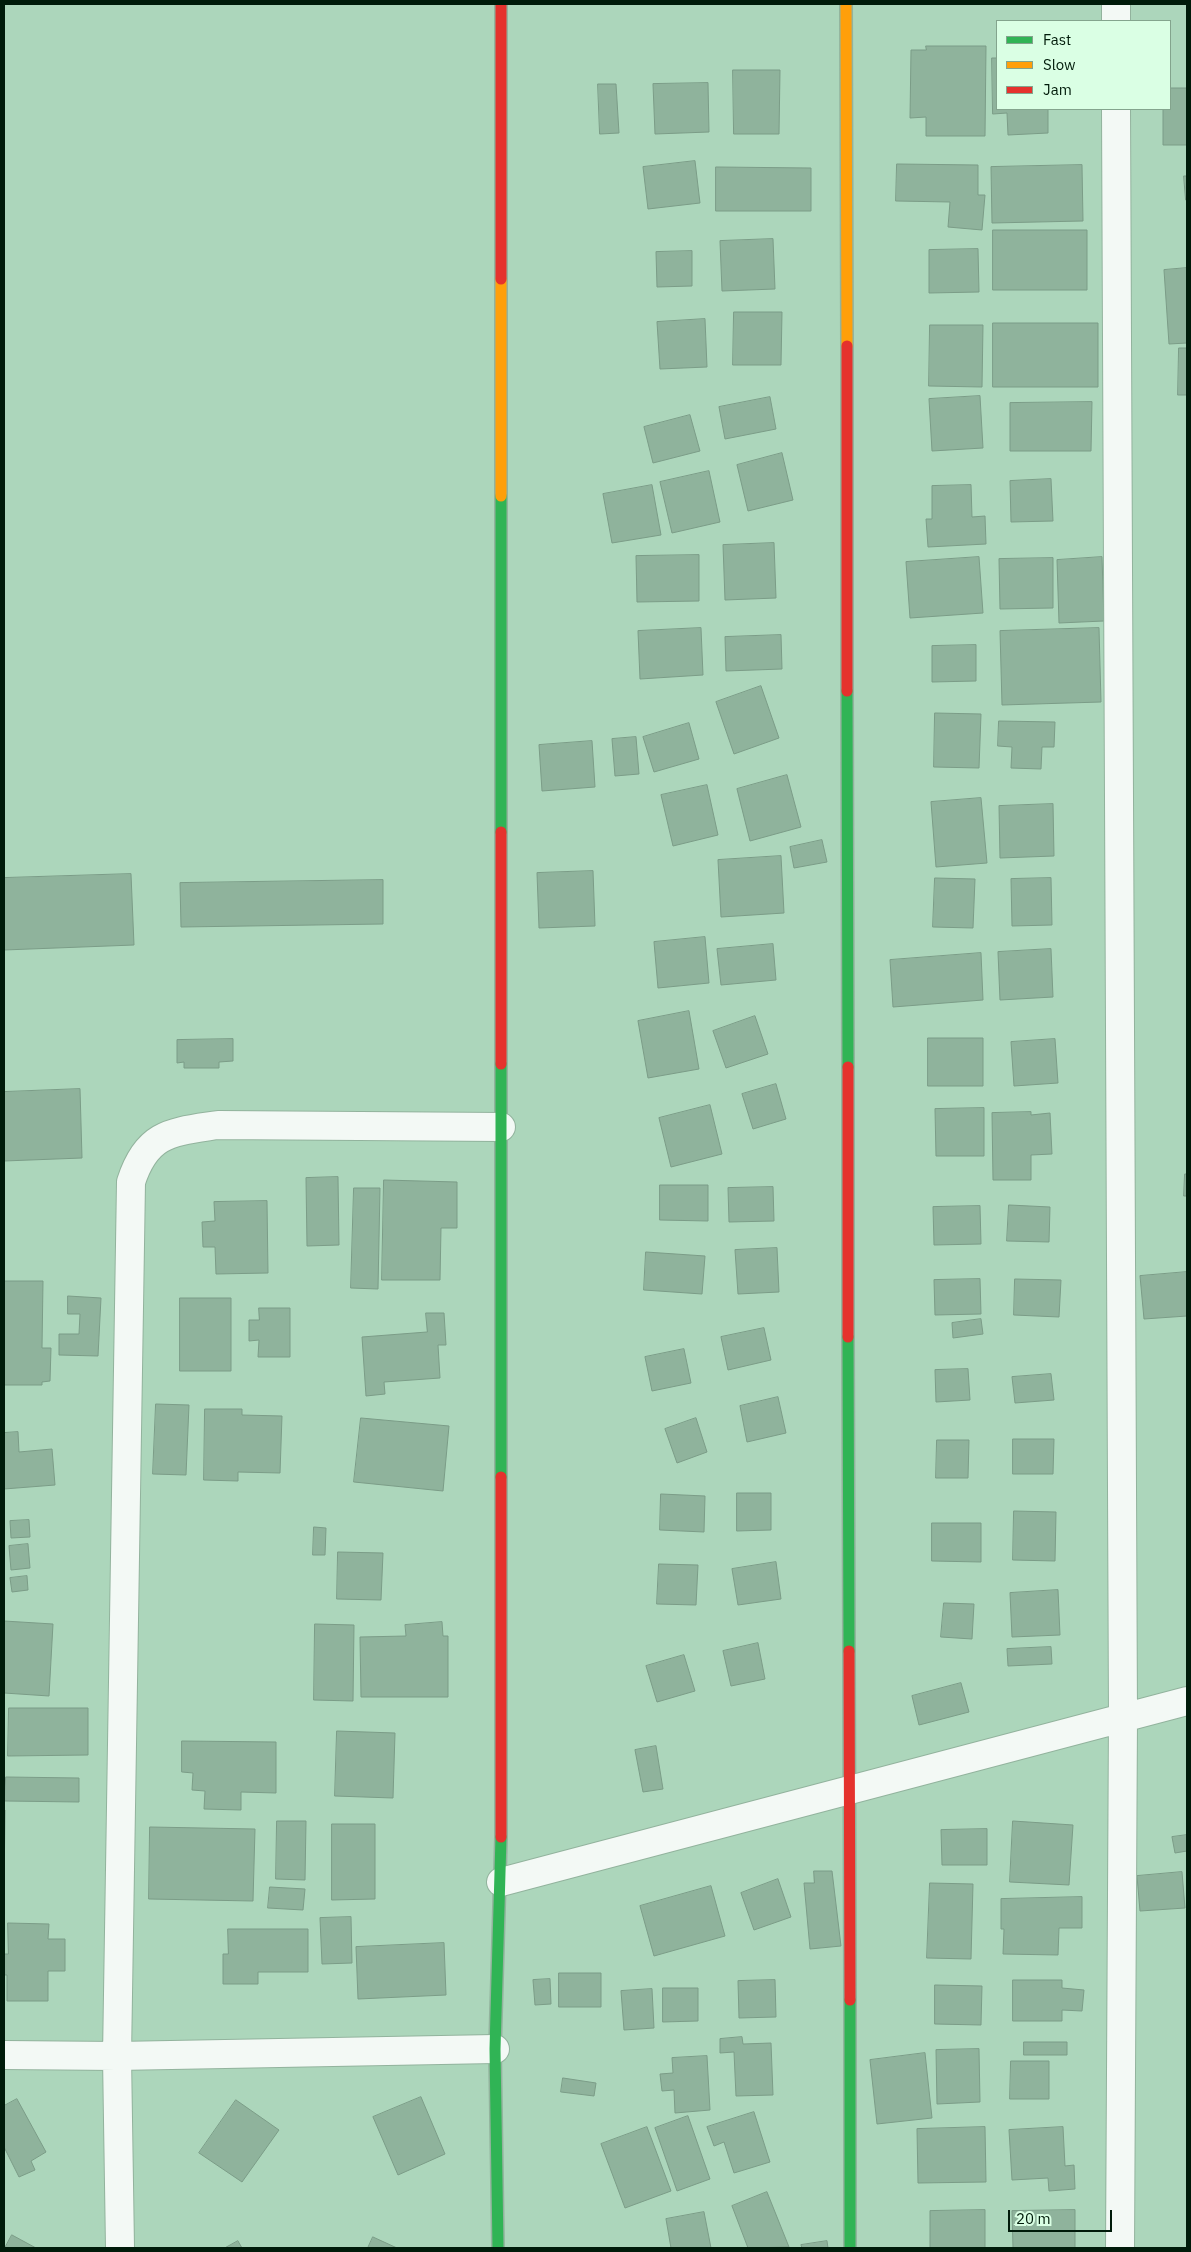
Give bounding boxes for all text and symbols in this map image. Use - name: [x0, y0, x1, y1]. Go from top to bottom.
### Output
- legend: [996, 20, 1171, 110]
- text: Fast: [1043, 30, 1071, 49]
- text: Slow: [1043, 55, 1076, 74]
- text: Jam: [1043, 80, 1072, 99]
- scale bar: [1011, 2200, 1115, 2232]
- text: 20 m: [1016, 2209, 1051, 2228]

